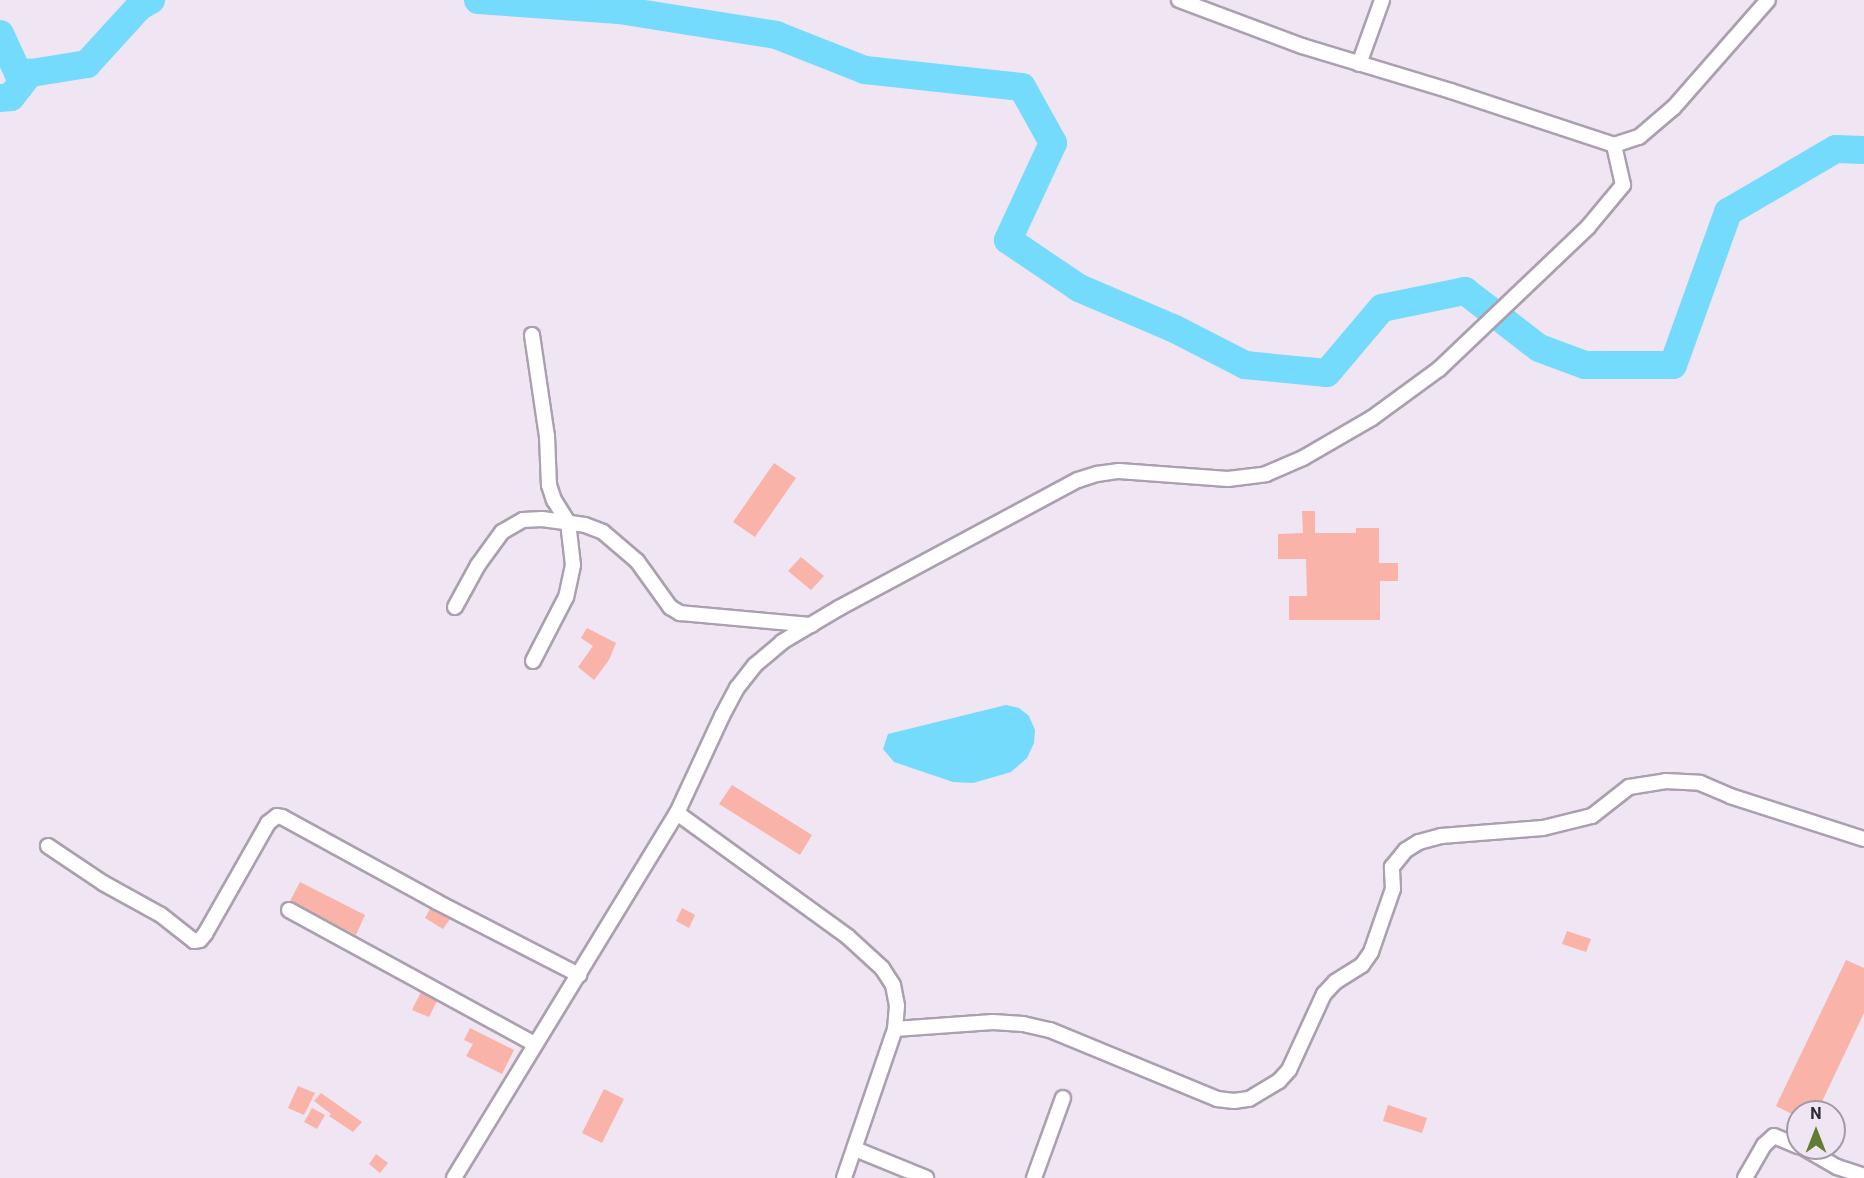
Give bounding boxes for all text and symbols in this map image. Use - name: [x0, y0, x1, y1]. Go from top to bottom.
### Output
- north arrow: [1786, 1100, 1846, 1160]
- text: N: [1810, 1104, 1822, 1123]

